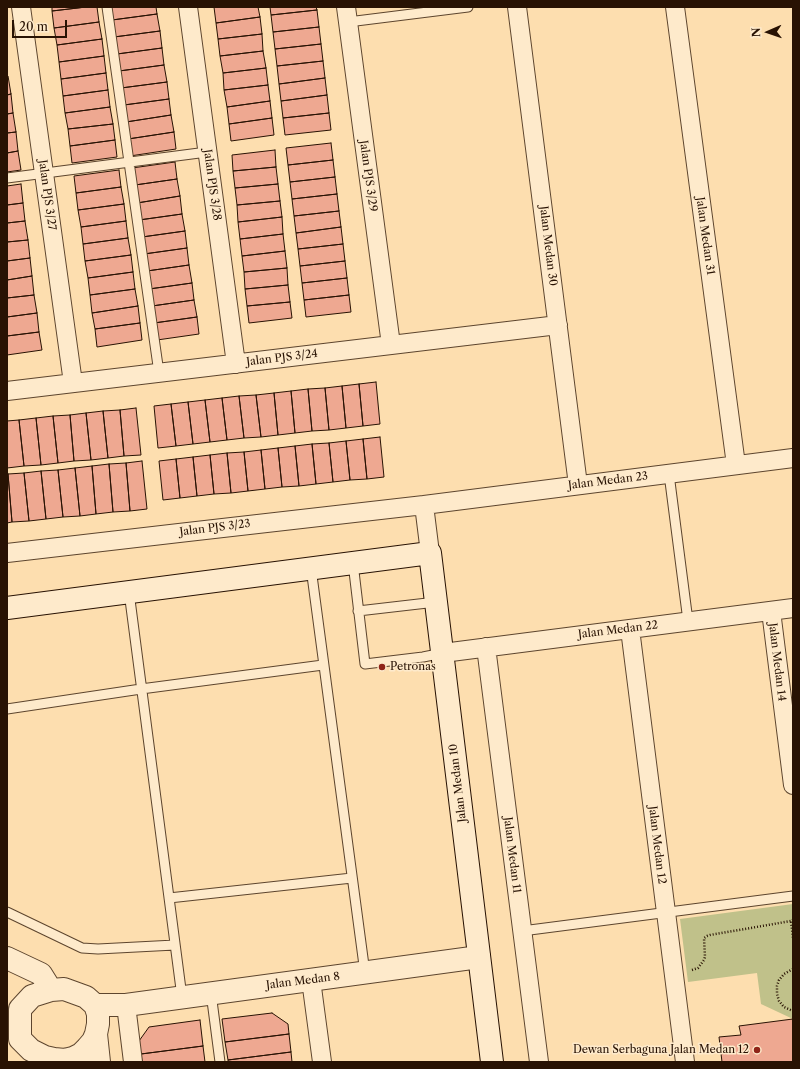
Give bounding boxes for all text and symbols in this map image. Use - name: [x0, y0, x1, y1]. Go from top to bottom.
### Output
- scale bar: [14, 12, 69, 38]
- north arrow: [748, 12, 788, 52]
- text: 20 m: [19, 19, 48, 34]
- text: N: [749, 27, 763, 37]
- street label: Jalan PJS 3/29: [356, 140, 380, 212]
- street label: Jalan PJS 3/28: [200, 148, 224, 222]
- street label: Jalan PJS 3/27: [36, 159, 58, 231]
- street label: Jalan Medan 31: [693, 196, 717, 276]
- street label: Jalan Medan 30: [537, 205, 559, 287]
- street label: Jalan PJS 3/24: [246, 347, 318, 369]
- street label: Jalan Medan 23: [567, 470, 649, 492]
- street label: Jalan PJS 3/23: [179, 517, 251, 539]
- street label: Jalan Medan 22: [577, 619, 659, 641]
- street label: Jalan Medan 14: [766, 622, 788, 702]
- place label: Petronas: [390, 660, 436, 674]
- marker: Petronas: [377, 662, 387, 672]
- street label: Jalan Medan 10: [447, 743, 469, 823]
- street label: Jalan Medan 12: [646, 805, 668, 885]
- street label: Jalan Medan 11: [501, 816, 523, 894]
- street label: Jalan Medan 8: [265, 970, 341, 992]
- place label: Dewan Serbaguna Jalan Medan 12: [573, 1043, 749, 1057]
- marker: Dewan Serbaguna Jalan Medan 12: [752, 1045, 762, 1055]

